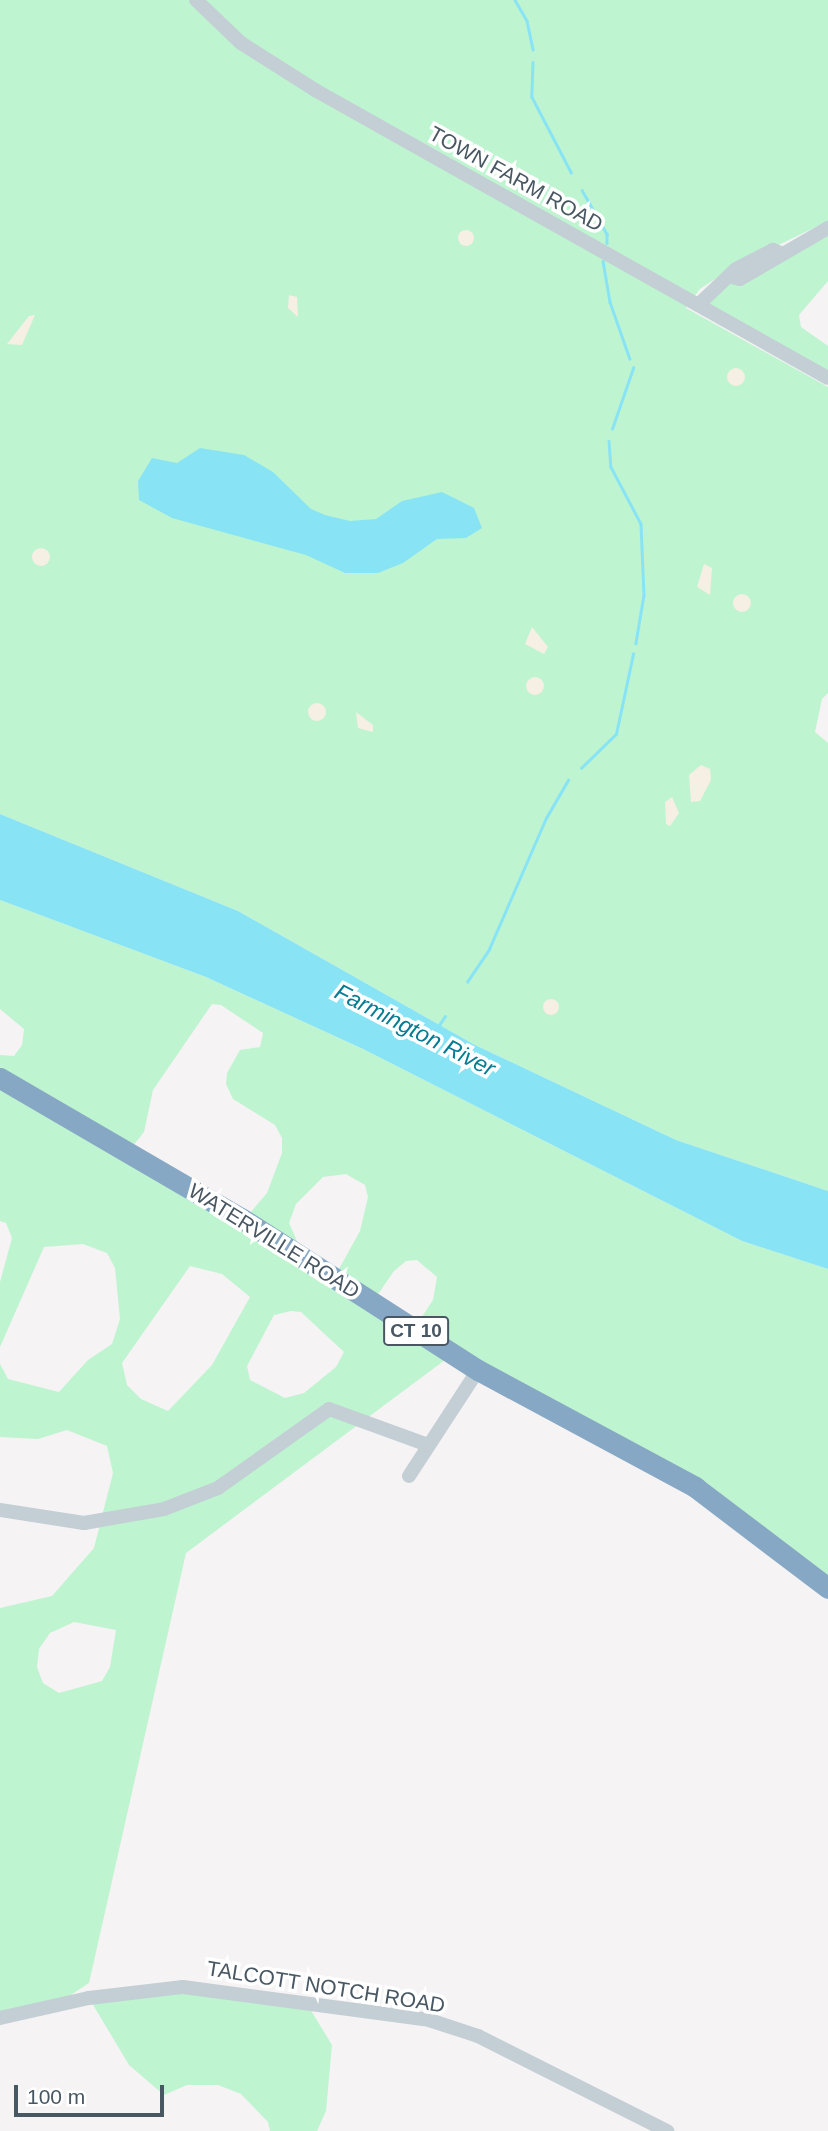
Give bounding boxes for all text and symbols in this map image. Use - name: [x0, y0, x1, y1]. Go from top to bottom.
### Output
- street label: TOWN FARM ROAD: [425, 121, 607, 237]
- water label: Farmington River: [330, 978, 500, 1082]
- street label: WATERVILLE ROAD: [184, 1178, 364, 1304]
- road number: CT 10: [383, 1316, 449, 1346]
- street label: TALCOTT NOTCH ROAD: [205, 1956, 447, 2018]
- scale bar: [18, 2072, 168, 2116]
- text: 100 m: [27, 2085, 85, 2108]

